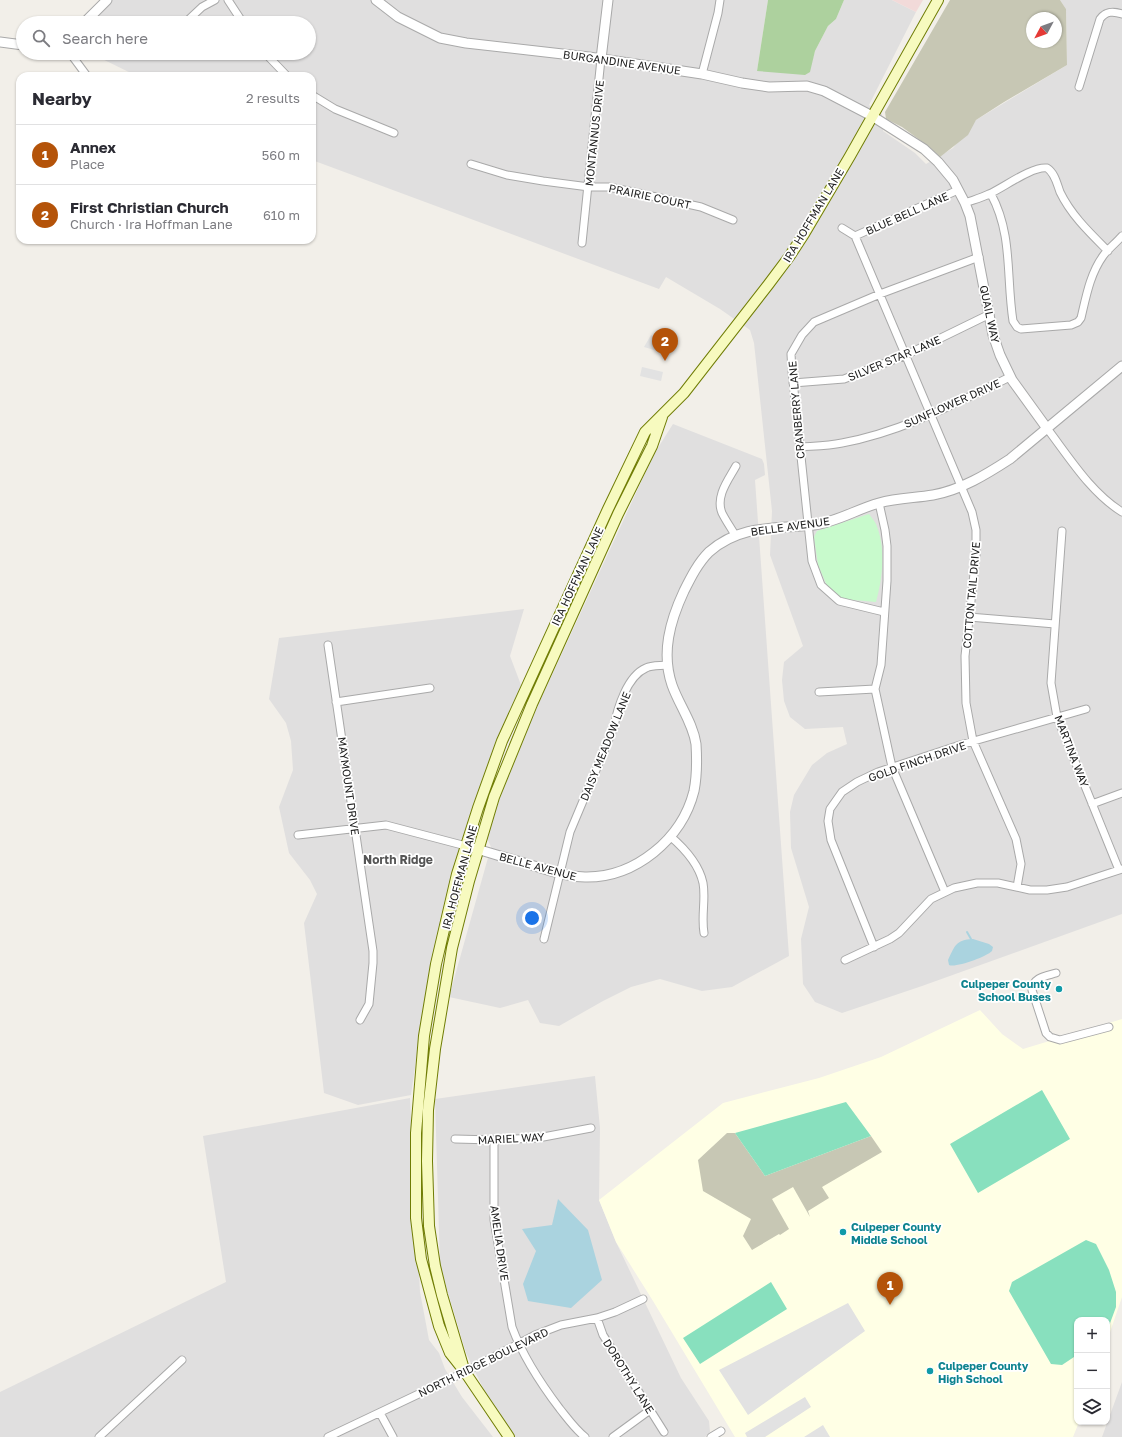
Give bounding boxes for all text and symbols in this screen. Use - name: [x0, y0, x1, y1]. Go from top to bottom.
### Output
- north arrow: [1026, 12, 1062, 48]
- search box: [16, 16, 316, 60]
- icon: search: [30, 27, 52, 49]
- text: Search here: [62, 29, 148, 47]
- street label: BURGANDINE AVENUE: [562, 47, 682, 77]
- street label: MONTANNUS DRIVE: [582, 79, 606, 187]
- text: Nearby: [32, 88, 92, 109]
- text: 2 results: [246, 90, 300, 106]
- text: Annex: [70, 138, 116, 156]
- text: 1: [42, 147, 48, 163]
- text: 560 m: [262, 147, 300, 163]
- text: Place: [70, 156, 105, 172]
- street label: IRA HOFFMAN LANE: [780, 165, 846, 264]
- street label: PRAIRIE COURT: [608, 181, 692, 211]
- street label: BLUE BELL LANE: [864, 189, 951, 237]
- text: First Christian Church: [70, 198, 229, 216]
- text: 2: [41, 207, 49, 223]
- text: 610 m: [263, 207, 300, 223]
- text: Church · Ira Hoffman Lane: [70, 216, 232, 232]
- street label: QUAIL WAY: [978, 284, 1002, 344]
- pin: 2: [652, 328, 678, 361]
- street label: SILVER STAR LANE: [846, 332, 943, 383]
- street label: CRANBERRY LANE: [785, 360, 807, 459]
- street label: SUNFLOWER DRIVE: [902, 376, 1002, 430]
- street label: BELLE AVENUE: [750, 514, 831, 538]
- street label: IRA HOFFMAN LANE: [548, 524, 606, 628]
- street label: COTTON TAIL DRIVE: [960, 541, 982, 649]
- street label: DAISY MEADOW LANE: [577, 689, 633, 802]
- street label: MARTINA WAY: [1052, 713, 1092, 789]
- street label: MAYMOUNT DRIVE: [336, 736, 362, 836]
- street label: GOLD FINCH DRIVE: [867, 738, 968, 784]
- street label: IRA HOFFMAN LANE: [439, 823, 479, 931]
- street label: BELLE AVENUE: [498, 849, 578, 883]
- district label: North Ridge: [363, 852, 433, 867]
- your location: [522, 908, 542, 928]
- place label: Culpeper County School Buses: [961, 977, 1051, 1003]
- marker: Culpeper County School Buses: [1054, 984, 1064, 994]
- street label: MARIEL WAY: [477, 1130, 545, 1146]
- street label: AMELIA DRIVE: [488, 1204, 512, 1282]
- place label: Culpeper County Middle School: [851, 1220, 942, 1246]
- marker: Culpeper County Middle School: [838, 1227, 848, 1237]
- pin: 1: [877, 1272, 903, 1305]
- map controls: [1074, 1317, 1110, 1425]
- button: +: [1074, 1317, 1110, 1353]
- street label: NORTH RIDGE BOULEVARD: [416, 1325, 550, 1399]
- street label: DOROTHY LANE: [601, 1336, 657, 1416]
- button: −: [1074, 1353, 1110, 1389]
- place label: Culpeper County High School: [938, 1359, 1029, 1385]
- marker: Culpeper County High School: [925, 1366, 935, 1376]
- button: layers: [1074, 1389, 1110, 1425]

